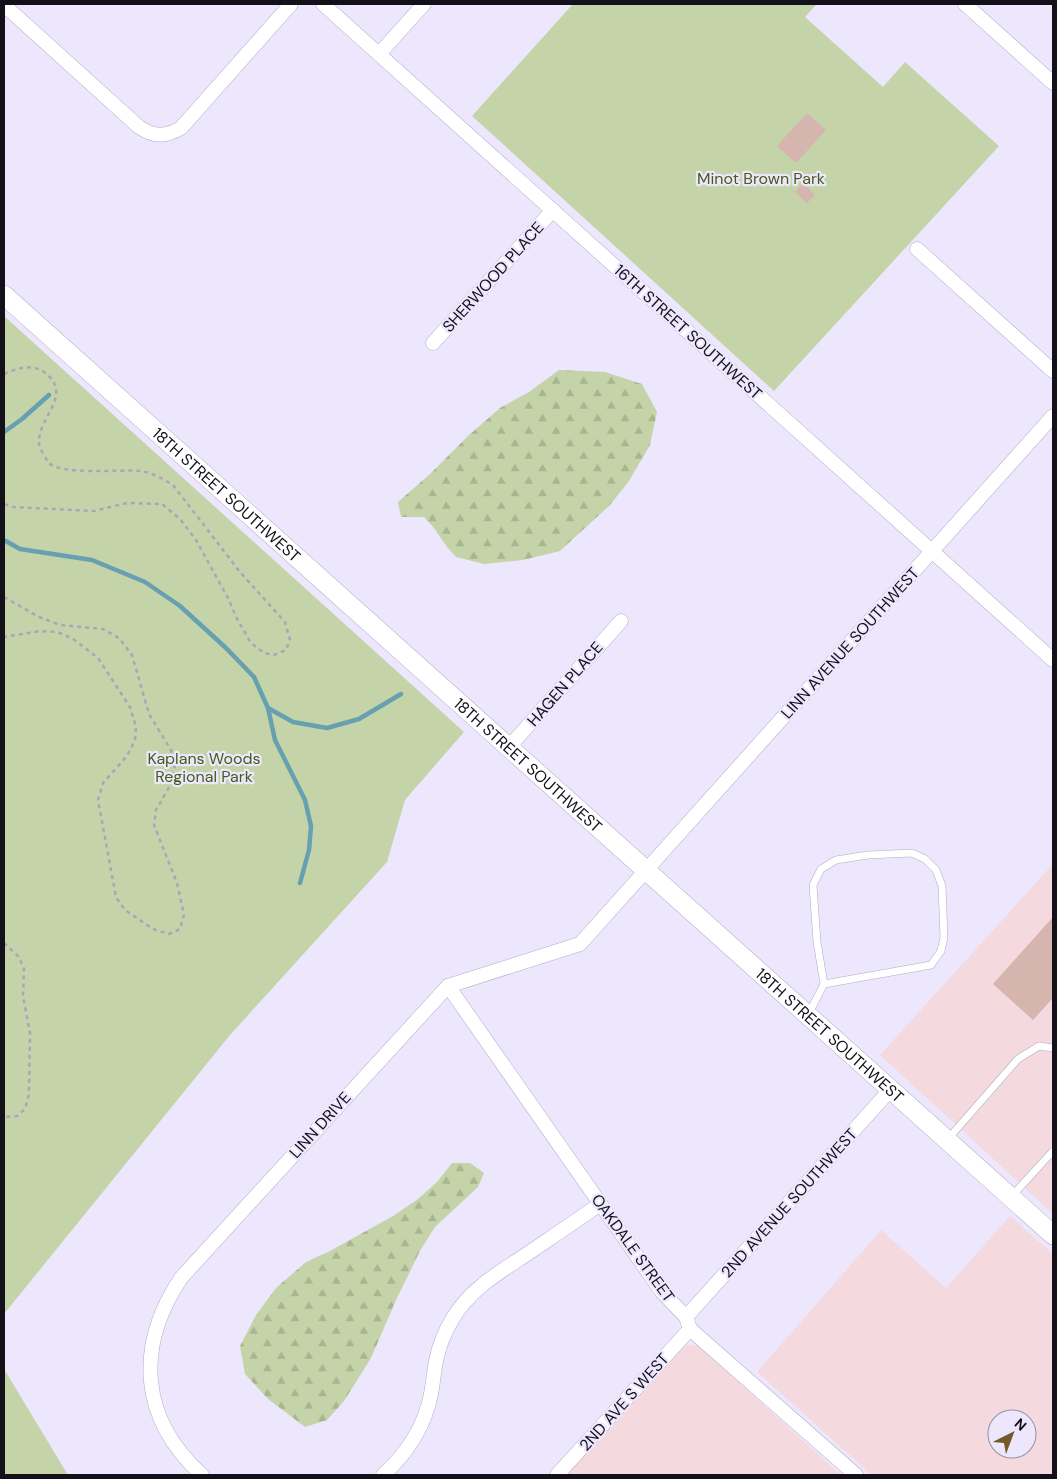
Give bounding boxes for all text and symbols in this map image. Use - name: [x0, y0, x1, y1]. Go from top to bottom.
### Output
- park label: Minot Brown Park: [697, 168, 825, 189]
- street label: SHERWOOD PLACE: [438, 217, 548, 337]
- street label: 16TH STREET SOUTHWEST: [610, 260, 766, 404]
- street label: 18TH STREET SOUTHWEST: [148, 423, 305, 566]
- street label: LINN AVENUE SOUTHWEST: [776, 563, 924, 723]
- street label: HAGEN PLACE: [522, 637, 608, 731]
- street label: 18TH STREET SOUTHWEST: [450, 693, 607, 837]
- park label: Kaplans Woods Regional Park: [147, 748, 261, 787]
- street label: 18TH STREET SOUTHWEST: [751, 963, 908, 1107]
- street label: LINN DRIVE: [285, 1087, 355, 1163]
- street label: 2ND AVENUE SOUTHWEST: [716, 1124, 862, 1282]
- street label: OAKDALE STREET: [587, 1190, 679, 1306]
- street label: 2ND AVE S WEST: [574, 1349, 674, 1455]
- north arrow: [987, 1409, 1037, 1459]
- text: N: [1011, 1414, 1031, 1434]

